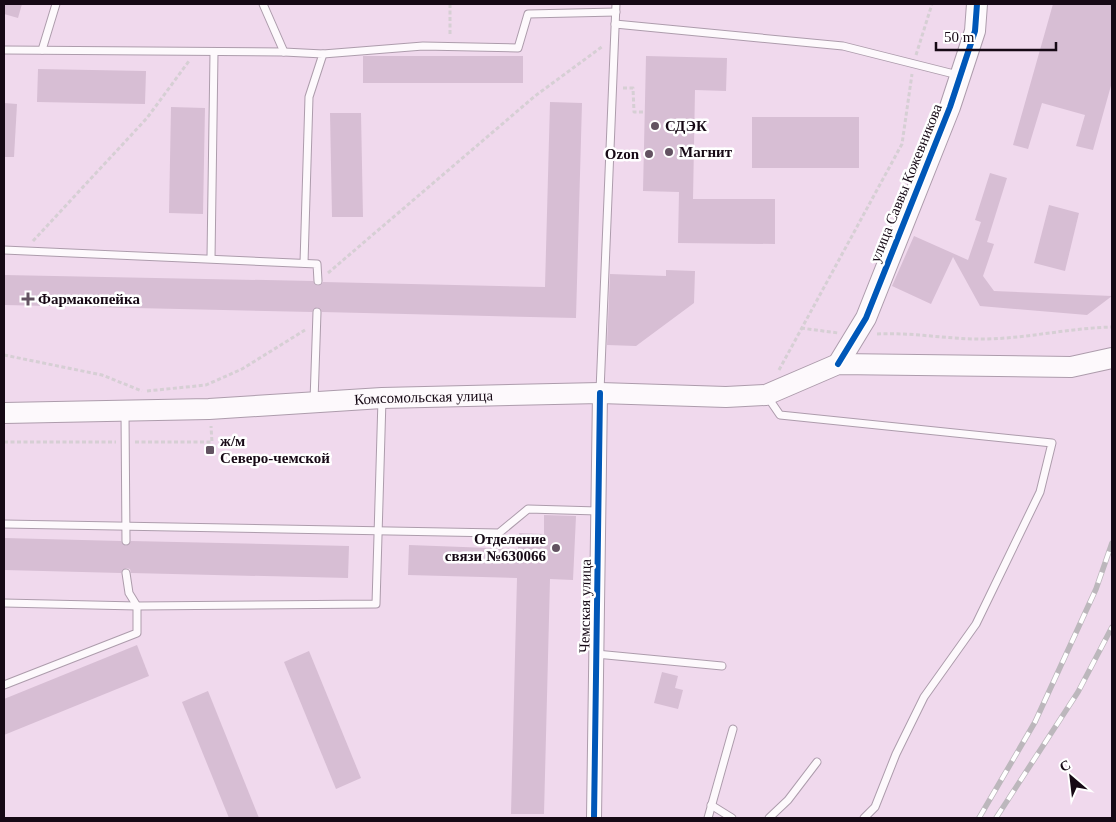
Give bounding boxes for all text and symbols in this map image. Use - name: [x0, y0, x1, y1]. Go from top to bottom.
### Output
- scale bar: [936, 20, 1056, 52]
- text: 50 m: [944, 29, 975, 45]
- street label: улица Саввы Кожевникова: [867, 101, 945, 265]
- place label: СДЭК: [665, 118, 707, 134]
- marker: СДЭК: [649, 120, 661, 132]
- place label: Магнит: [679, 144, 733, 160]
- place label: Ozon: [605, 146, 640, 162]
- marker: Магнит: [663, 146, 675, 158]
- marker: Ozon: [643, 148, 655, 160]
- place label: Фармакопейка: [38, 291, 140, 307]
- marker: Фармакопейка: [22, 293, 34, 305]
- street label: Комсомольская улица: [354, 387, 494, 408]
- place label: ж/м Северо-чемской: [220, 433, 330, 466]
- marker: ж/м Северо-чемской: [204, 444, 216, 456]
- place label: Отделение связи №630066: [445, 531, 546, 564]
- marker: Отделение связи №630066: [550, 542, 562, 554]
- street label: Чемская улица: [576, 559, 594, 653]
- north arrow: [1046, 752, 1096, 802]
- text: С: [1057, 757, 1073, 775]

